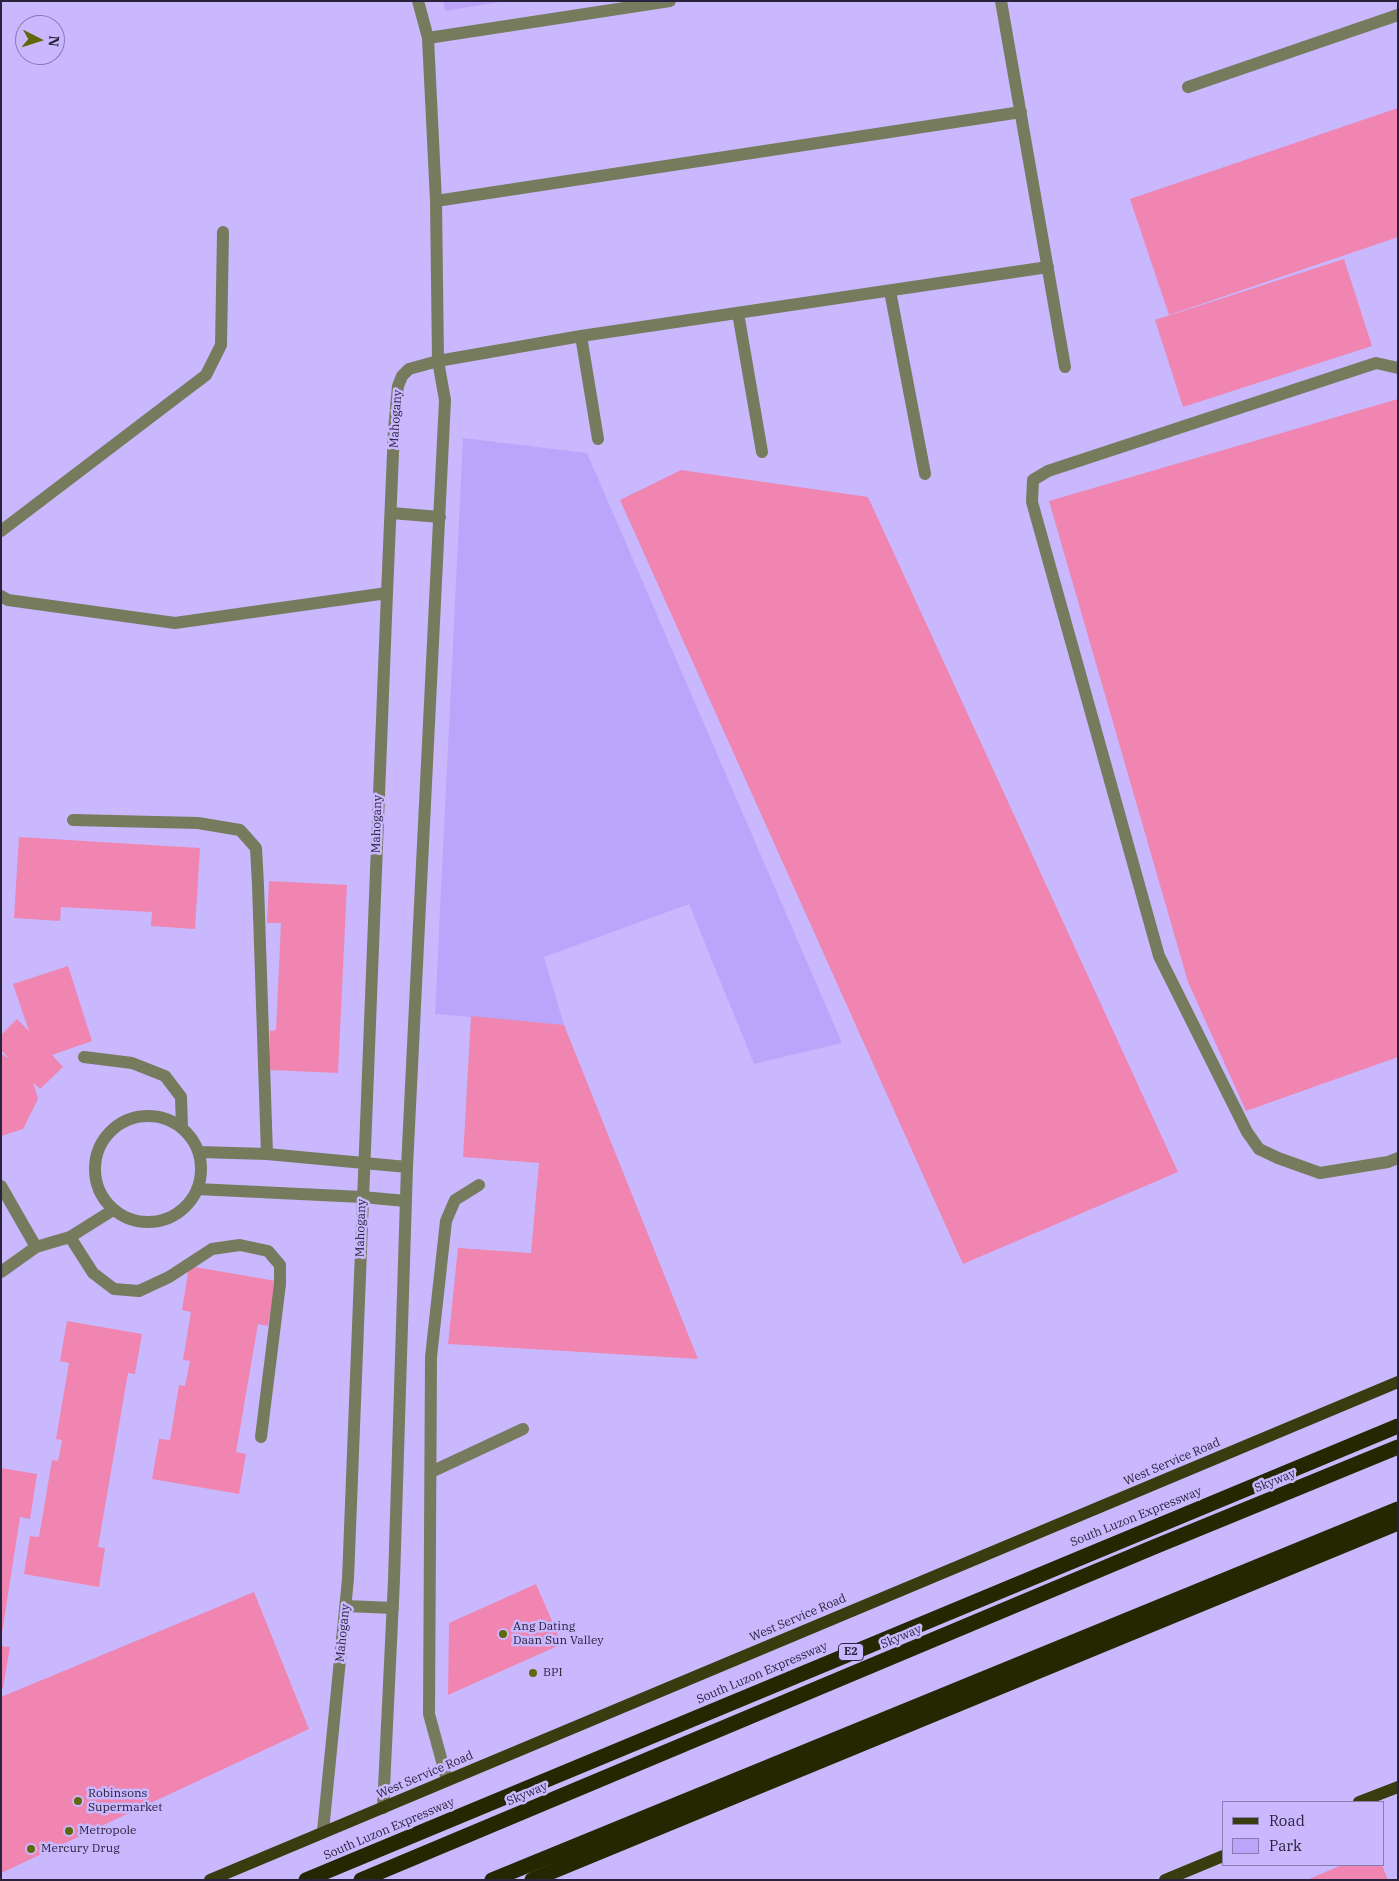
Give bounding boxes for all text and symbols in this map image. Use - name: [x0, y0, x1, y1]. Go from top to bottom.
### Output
- north arrow: [15, 15, 65, 65]
- text: N: [44, 35, 63, 48]
- street label: Mahogany: [387, 389, 405, 449]
- street label: Mahogany: [369, 795, 385, 853]
- street label: Mahogany: [353, 1199, 369, 1257]
- street label: West Service Road: [1122, 1435, 1222, 1489]
- street label: Skyway: [1252, 1466, 1298, 1496]
- street label: South Luzon Expressway: [1068, 1484, 1204, 1550]
- street label: West Service Road: [748, 1591, 848, 1645]
- street label: Mahogany: [333, 1603, 353, 1663]
- place label: Ang Dating Daan Sun Valley: [513, 1620, 604, 1648]
- street label: Skyway: [878, 1622, 924, 1652]
- marker: Ang Dating Daan Sun Valley: [497, 1628, 509, 1640]
- street label: South Luzon Expressway: [694, 1639, 830, 1707]
- road number: E2: [838, 1644, 864, 1660]
- place label: BPI: [543, 1666, 563, 1680]
- marker: BPI: [527, 1667, 539, 1679]
- street label: West Service Road: [375, 1748, 475, 1802]
- street label: Skyway: [504, 1779, 550, 1809]
- place label: Robinsons Supermarket: [88, 1787, 163, 1815]
- marker: Robinsons Supermarket: [72, 1795, 84, 1807]
- street label: South Luzon Expressway: [321, 1795, 457, 1863]
- legend: [1222, 1801, 1384, 1866]
- text: Road: [1269, 1811, 1305, 1830]
- place label: Metropole: [79, 1824, 136, 1838]
- marker: Metropole: [63, 1825, 75, 1837]
- text: Park: [1269, 1836, 1302, 1855]
- place label: Mercury Drug: [41, 1842, 120, 1856]
- marker: Mercury Drug: [25, 1843, 37, 1855]

